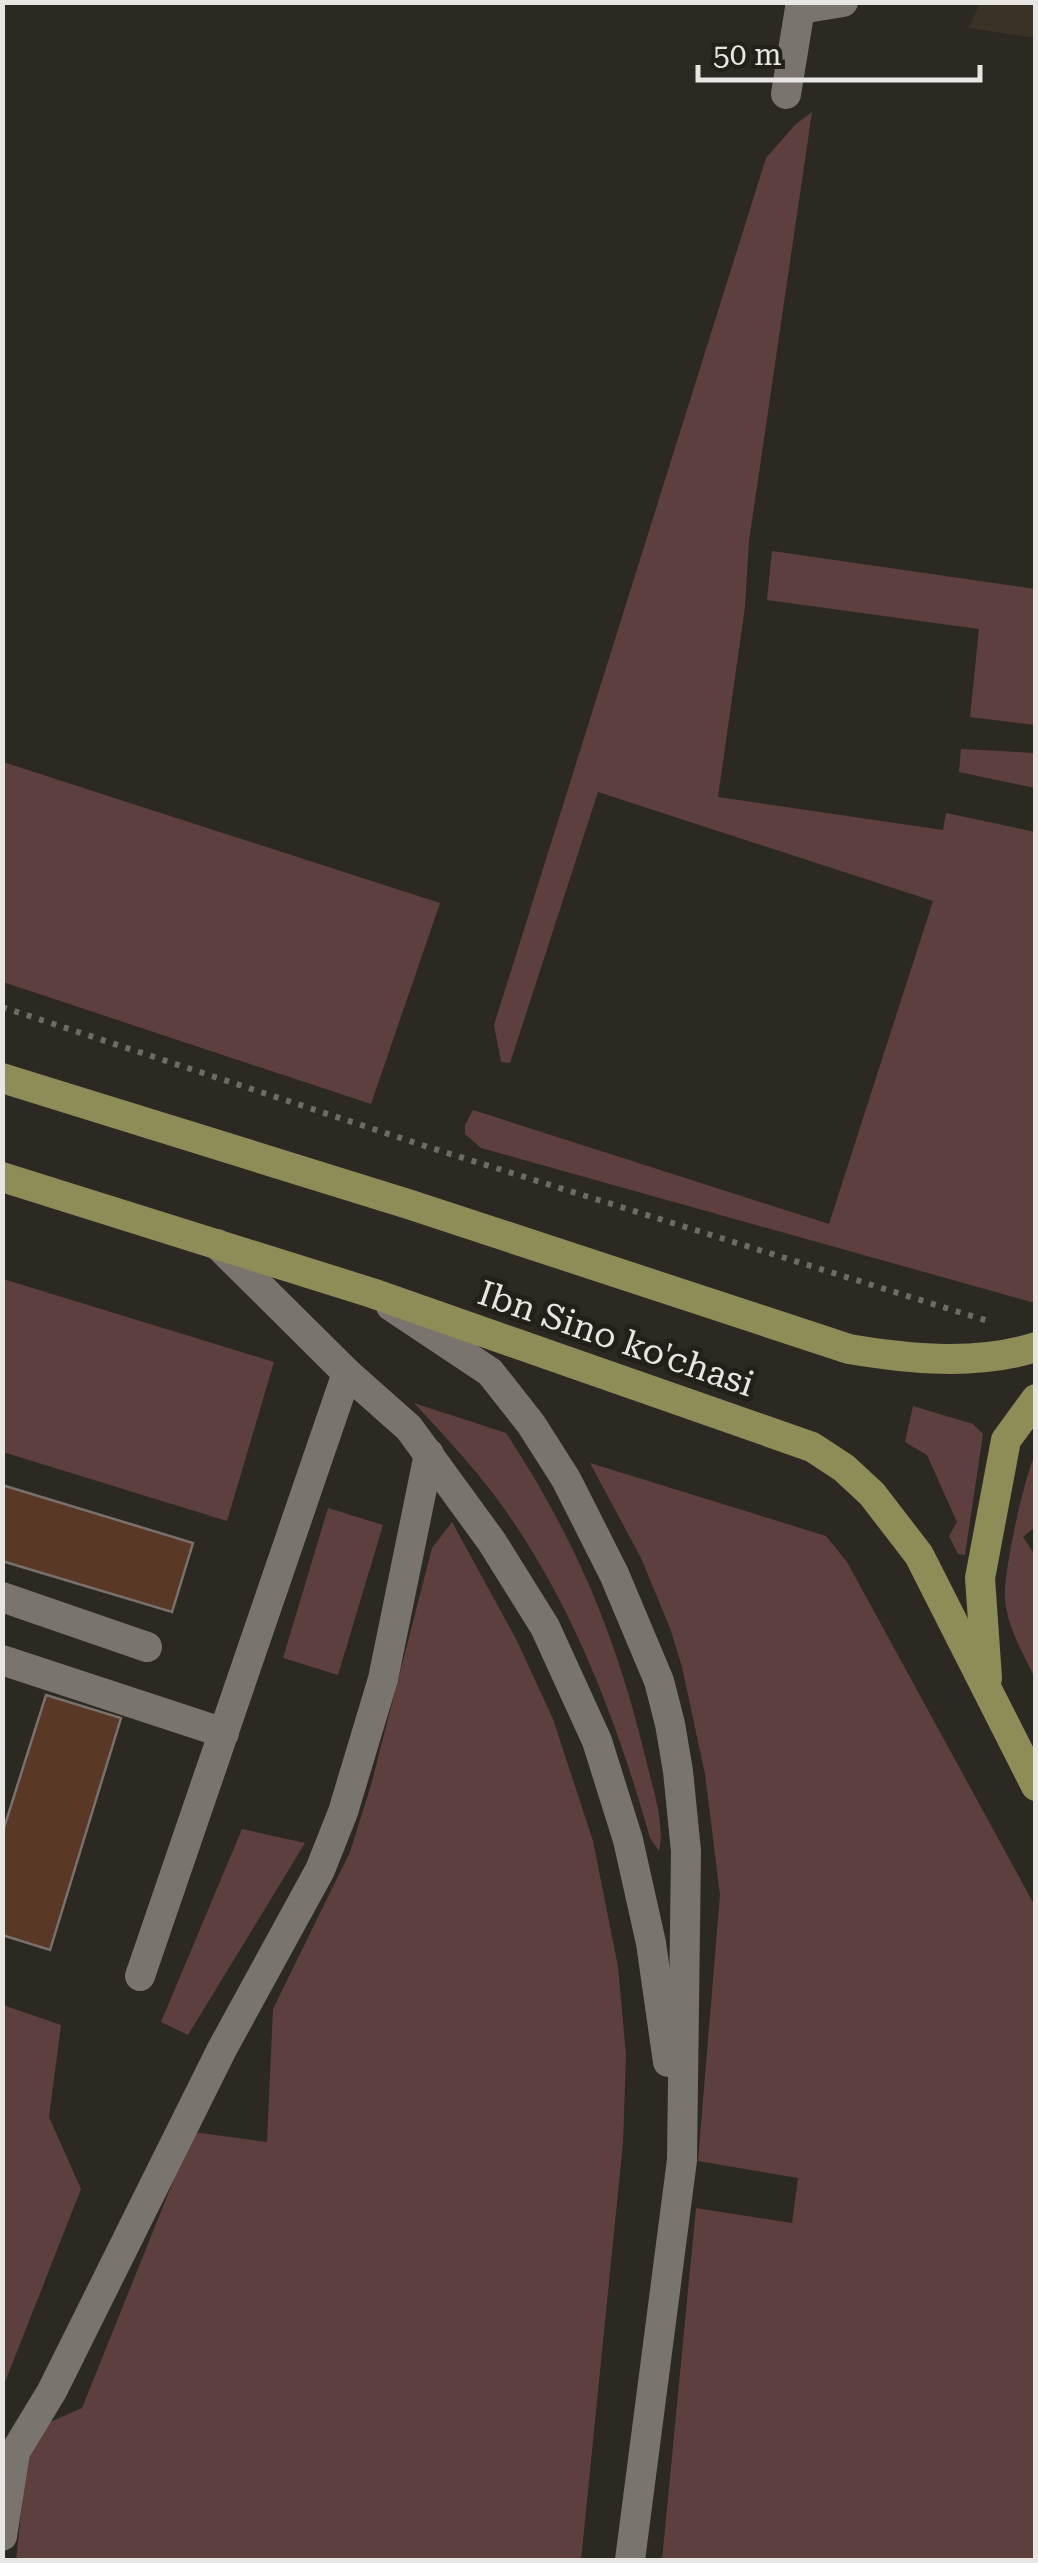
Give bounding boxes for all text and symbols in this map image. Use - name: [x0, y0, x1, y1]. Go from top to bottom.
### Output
- scale bar: [698, 20, 980, 82]
- text: 50 m: [713, 37, 782, 72]
- street label: Ibn Sino ko'chasi: [473, 1273, 759, 1405]

